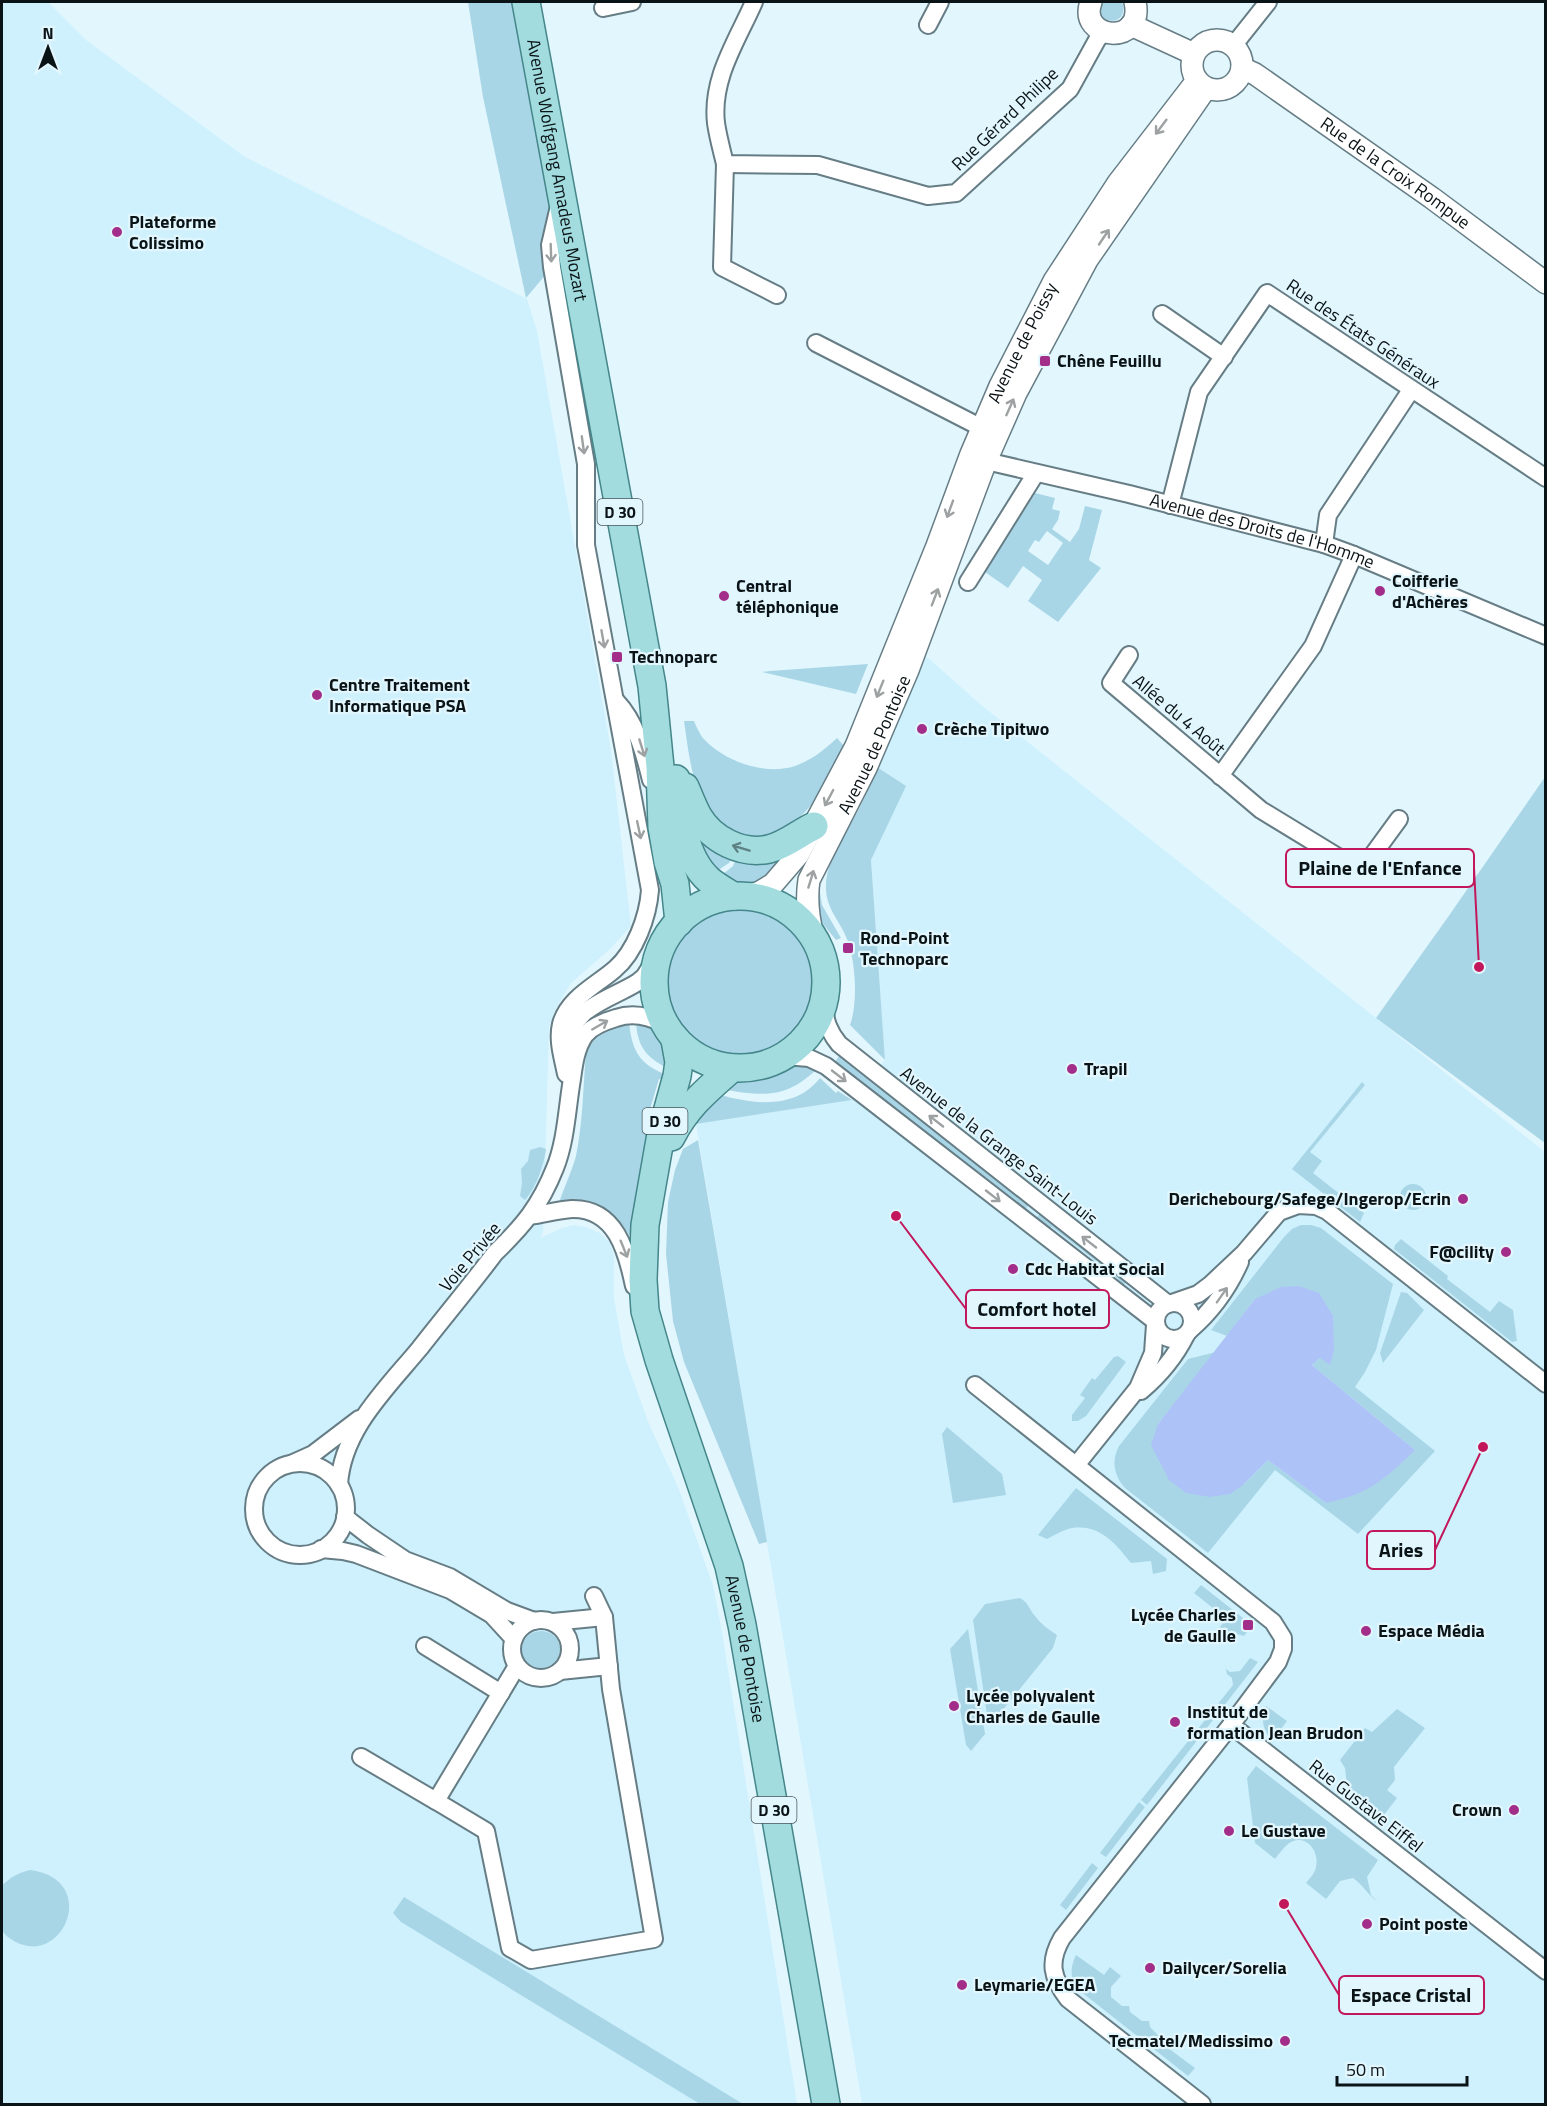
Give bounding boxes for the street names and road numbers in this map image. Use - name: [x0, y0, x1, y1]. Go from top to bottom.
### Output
- street label: Avenue Wolfgang Amadeus Mozart: [520, 37, 595, 304]
- street label: Rue Gérard Philipe: [945, 60, 1064, 177]
- street label: Rue de la Croix Rompue: [1315, 110, 1476, 235]
- street label: Rue des États Généraux: [1281, 272, 1446, 395]
- street label: Avenue de Poissy: [980, 277, 1064, 407]
- street label: Avenue des Droits de l'Homme: [1147, 486, 1379, 575]
- road number: D 30: [598, 499, 642, 525]
- street label: Allée du 4 Août: [1127, 668, 1232, 762]
- street label: Avenue de Pontoise: [831, 671, 917, 819]
- street label: Avenue de la Grange Saint-Louis: [895, 1060, 1104, 1231]
- road number: D 30: [642, 1108, 688, 1134]
- street label: Voie Privée: [432, 1216, 507, 1298]
- street label: Avenue de Pontoise: [718, 1572, 773, 1725]
- street label: Rue Gustave Eiffel: [1303, 1752, 1429, 1859]
- road number: D 30: [752, 1797, 796, 1823]

